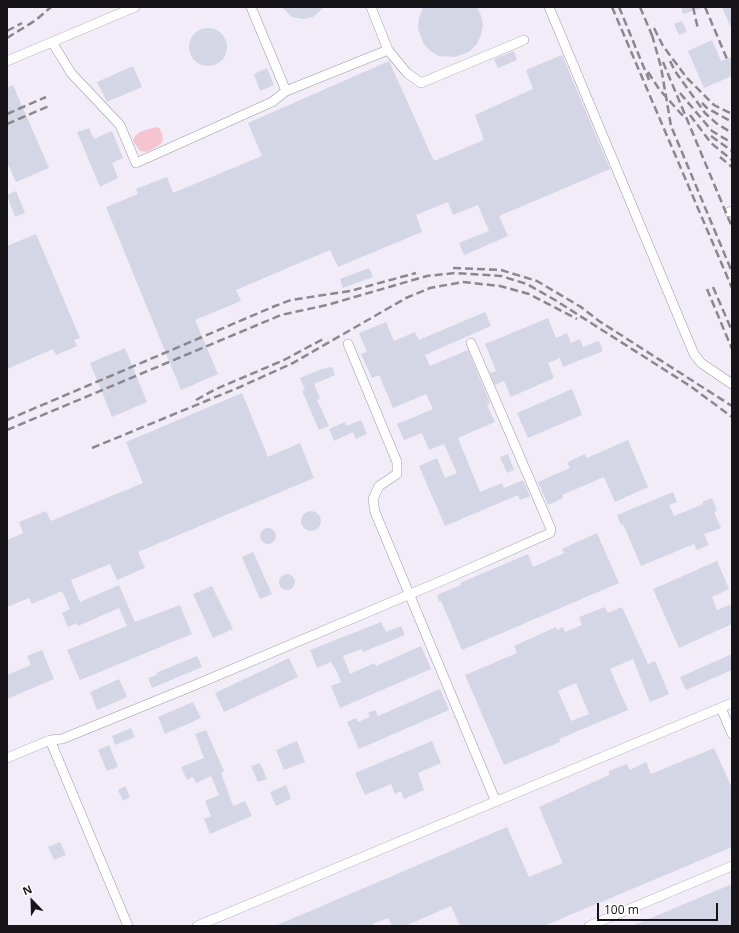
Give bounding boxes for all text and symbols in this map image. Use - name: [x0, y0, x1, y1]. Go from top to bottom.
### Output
- north arrow: [12, 881, 52, 921]
- text: N: [20, 881, 34, 898]
- scale bar: [599, 895, 720, 921]
- text: 100 m: [604, 901, 639, 918]

